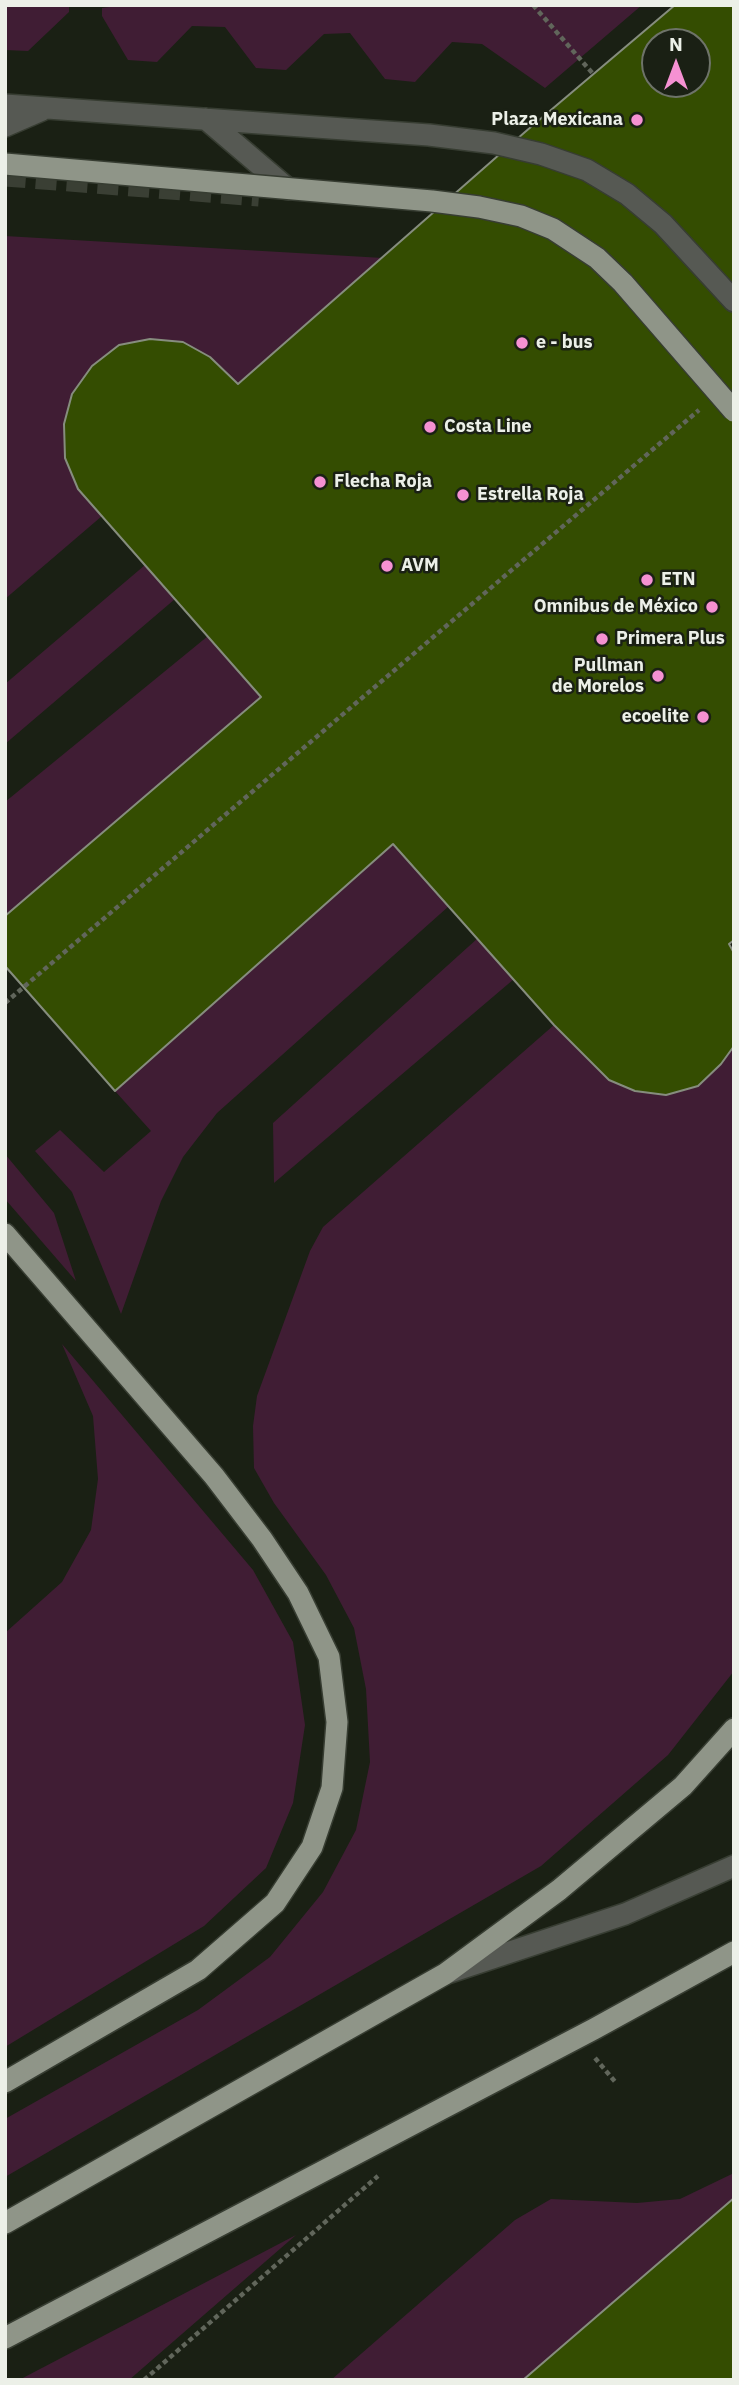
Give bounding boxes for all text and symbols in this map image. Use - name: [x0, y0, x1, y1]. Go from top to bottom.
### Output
- north arrow: [641, 28, 711, 98]
- text: N: [669, 32, 683, 56]
- place label: Plaza Mexicana: [491, 109, 623, 131]
- marker: Plaza Mexicana: [629, 112, 645, 128]
- place label: e - bus: [536, 332, 593, 354]
- marker: e - bus: [514, 335, 530, 351]
- place label: Costa Line: [444, 416, 532, 438]
- marker: Costa Line: [422, 419, 438, 435]
- place label: Flecha Roja: [334, 471, 432, 493]
- marker: Flecha Roja: [312, 474, 328, 490]
- place label: Estrella Roja: [477, 484, 584, 506]
- marker: Estrella Roja: [455, 487, 471, 503]
- place label: AVM: [401, 555, 439, 577]
- marker: AVM: [379, 558, 395, 574]
- place label: ETN: [661, 569, 695, 591]
- marker: ETN: [639, 572, 655, 588]
- place label: Omnibus de México: [534, 596, 698, 618]
- marker: Omnibus de México: [704, 599, 720, 615]
- place label: Primera Plus: [616, 628, 725, 650]
- marker: Primera Plus: [594, 631, 610, 647]
- place label: Pullman de Morelos: [552, 655, 644, 698]
- marker: Pullman de Morelos: [650, 668, 666, 684]
- place label: ecoelite: [622, 706, 689, 728]
- marker: ecoelite: [695, 709, 711, 725]

